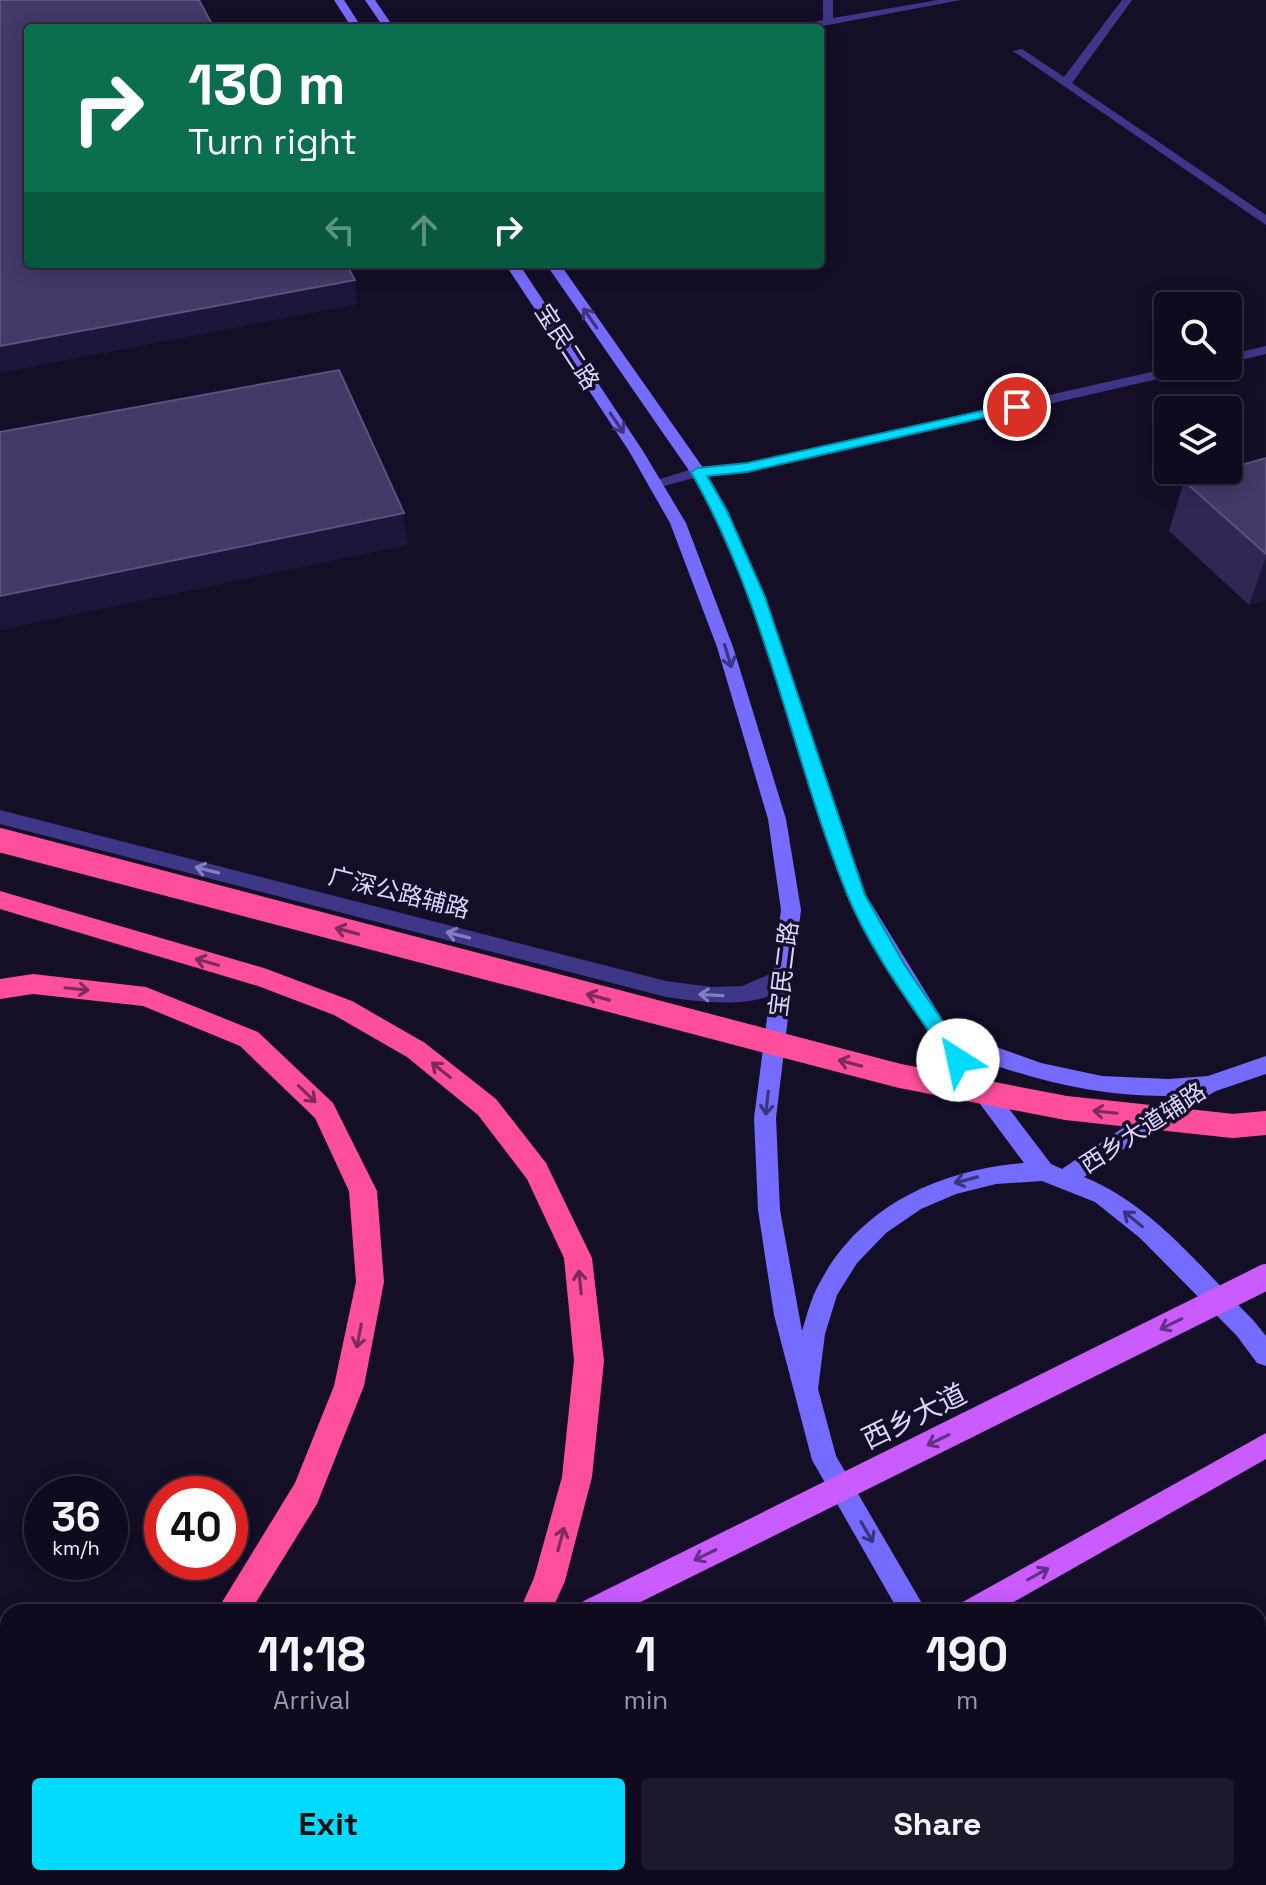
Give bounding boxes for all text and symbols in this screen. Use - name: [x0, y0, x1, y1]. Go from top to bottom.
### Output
- text: 130 m: [188, 49, 346, 120]
- icon: right: [56, 56, 160, 160]
- text: Turn right: [188, 119, 357, 165]
- icon: left: [318, 208, 362, 252]
- icon: ahead: [402, 208, 446, 252]
- icon: right: [486, 208, 530, 252]
- map controls: [1154, 292, 1242, 484]
- button: search: [1154, 292, 1242, 380]
- street label: 宝民二路: [528, 298, 607, 395]
- one-way arrow: [582, 307, 598, 329]
- pin: [983, 373, 1051, 441]
- icon: arrive: [995, 385, 1039, 429]
- button: layers: [1154, 396, 1242, 484]
- one-way arrow: [609, 411, 625, 433]
- one-way arrow: [721, 643, 736, 669]
- street label: 广深公路辅路: [326, 860, 473, 925]
- one-way arrow: [194, 862, 220, 877]
- street label: 宝民二路: [762, 919, 805, 1018]
- one-way arrow: [334, 923, 360, 938]
- one-way arrow: [446, 927, 472, 942]
- one-way arrow: [195, 954, 221, 969]
- one-way arrow: [63, 982, 90, 997]
- one-way arrow: [698, 987, 725, 1002]
- one-way arrow: [586, 989, 612, 1004]
- position arrow: [916, 1018, 1000, 1102]
- one-way arrow: [837, 1055, 863, 1070]
- one-way arrow: [431, 1062, 452, 1079]
- street label: 西乡大道辅路: [1074, 1075, 1212, 1180]
- one-way arrow: [296, 1084, 316, 1103]
- one-way arrow: [759, 1089, 774, 1115]
- one-way arrow: [1092, 1105, 1119, 1120]
- one-way arrow: [953, 1173, 979, 1188]
- one-way arrow: [1123, 1211, 1144, 1229]
- one-way arrow: [573, 1269, 588, 1296]
- one-way arrow: [1160, 1318, 1183, 1333]
- one-way arrow: [350, 1323, 365, 1349]
- street label: 西乡大道: [856, 1375, 972, 1457]
- one-way arrow: [927, 1433, 951, 1448]
- speed limit sign: 40: [144, 1476, 248, 1580]
- text: 36: [51, 1492, 101, 1543]
- one-way arrow: [859, 1520, 875, 1543]
- one-way arrow: [554, 1526, 569, 1552]
- text: km/h: [52, 1535, 100, 1561]
- one-way arrow: [694, 1548, 718, 1564]
- one-way arrow: [1026, 1566, 1049, 1582]
- text: 11:18: [258, 1624, 366, 1685]
- text: 1: [635, 1624, 657, 1685]
- text: 190: [926, 1624, 1008, 1685]
- text: Arrival: [273, 1683, 350, 1717]
- text: min: [624, 1683, 668, 1717]
- text: m: [956, 1683, 978, 1717]
- button: Exit: [32, 1778, 625, 1870]
- button: Share: [641, 1778, 1234, 1870]

